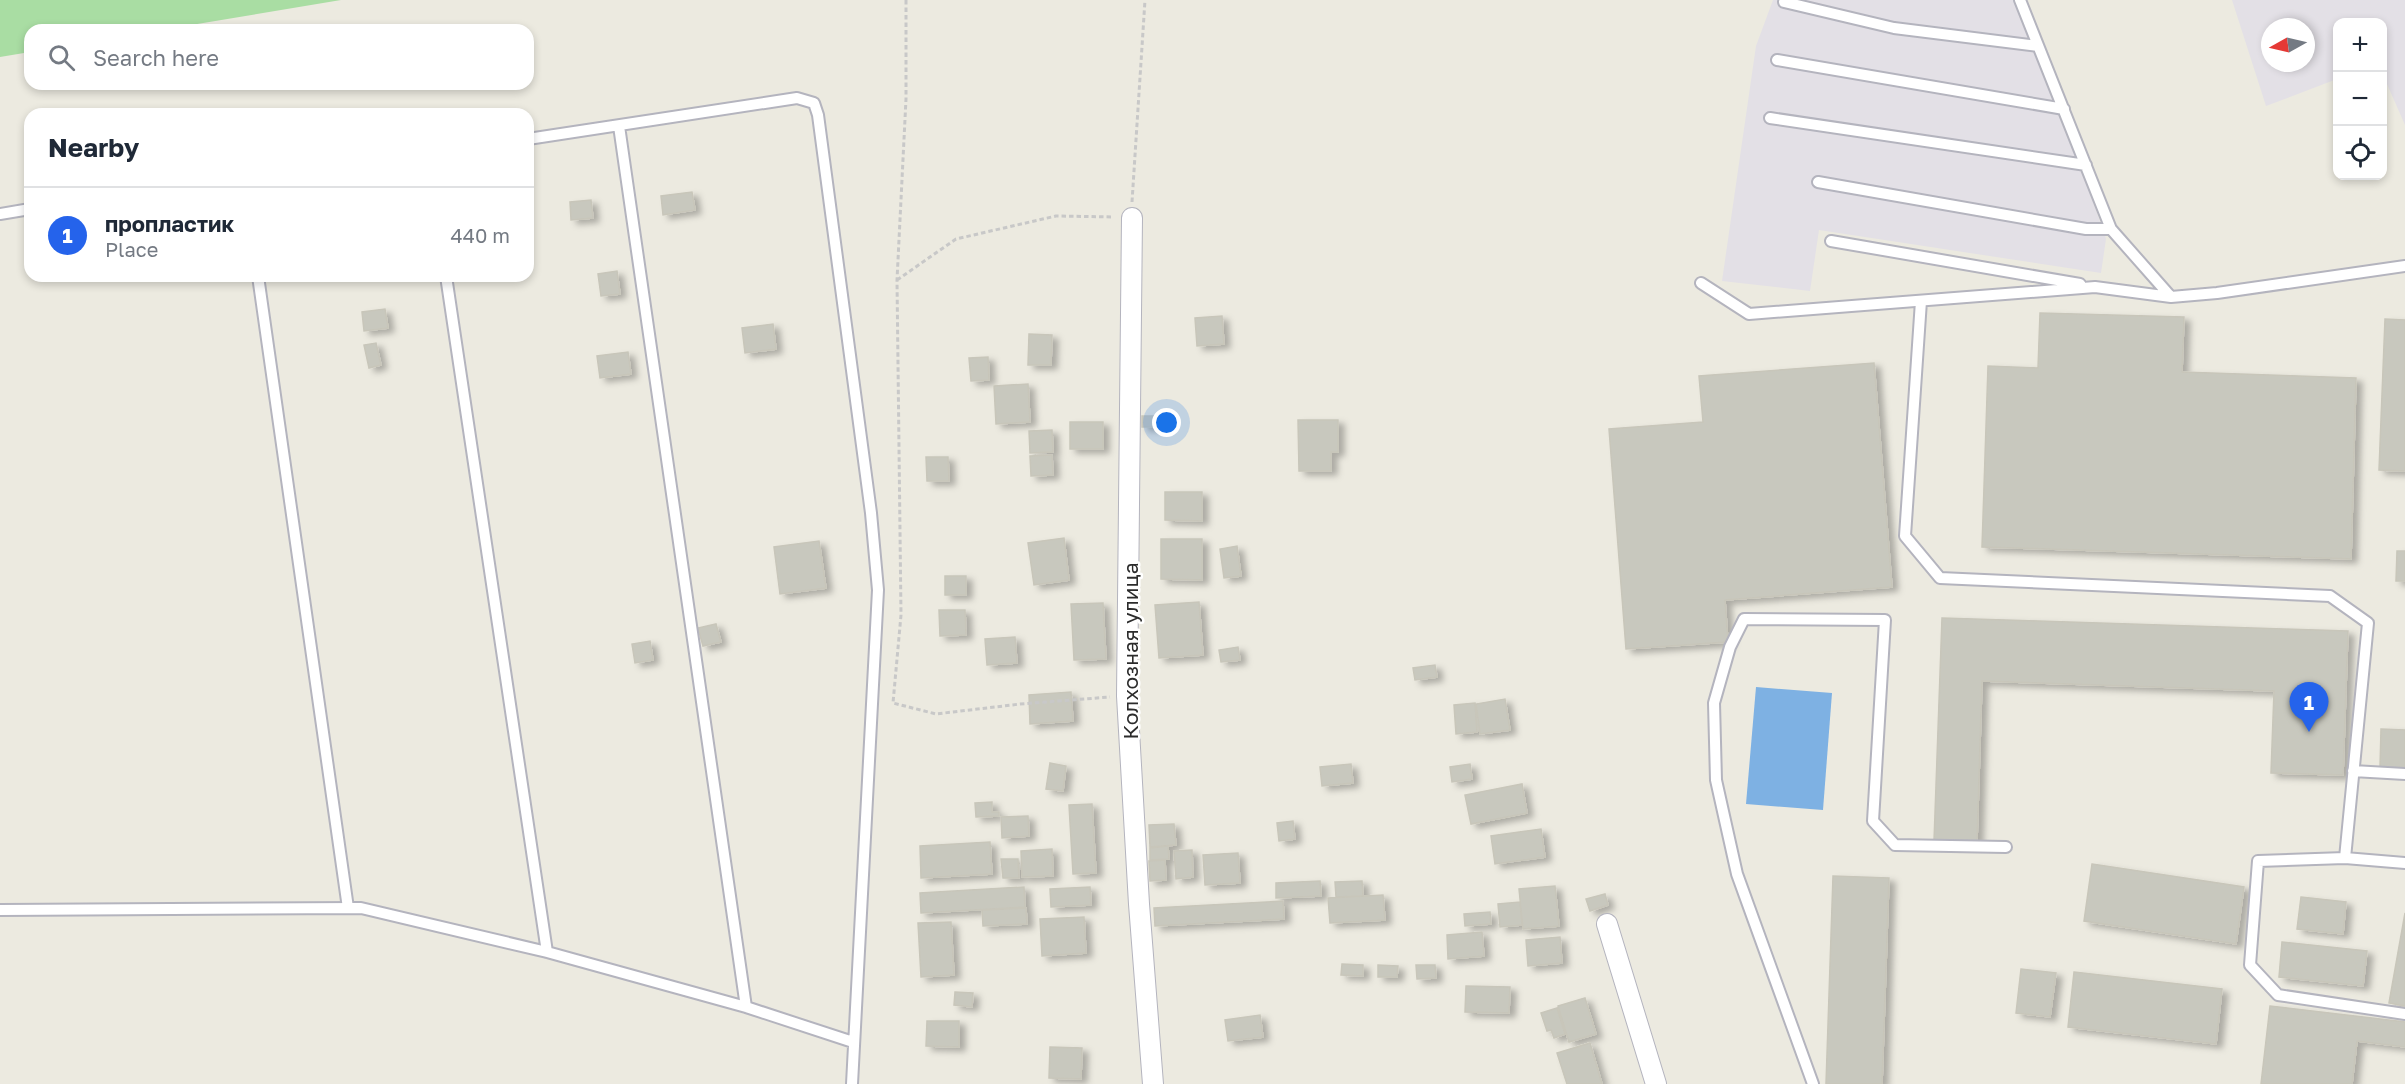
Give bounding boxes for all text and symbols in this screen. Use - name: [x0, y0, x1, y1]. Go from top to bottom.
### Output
- north arrow: [2261, 18, 2315, 72]
- map controls: [2333, 18, 2387, 180]
- button: +: [2333, 18, 2387, 72]
- search box: [24, 24, 534, 90]
- icon: search: [45, 41, 78, 74]
- text: Search here: [93, 44, 219, 71]
- button: −: [2333, 72, 2387, 126]
- button: locate: [2333, 126, 2387, 180]
- text: Nearby: [48, 132, 139, 163]
- text: пропластик: [105, 210, 234, 237]
- text: 1: [62, 223, 73, 247]
- text: 440 m: [451, 223, 510, 247]
- text: Place: [105, 237, 158, 261]
- your location: [1152, 408, 1181, 437]
- street label: Колхозная улица: [1117, 562, 1143, 740]
- pin: 1: [2290, 682, 2328, 732]

